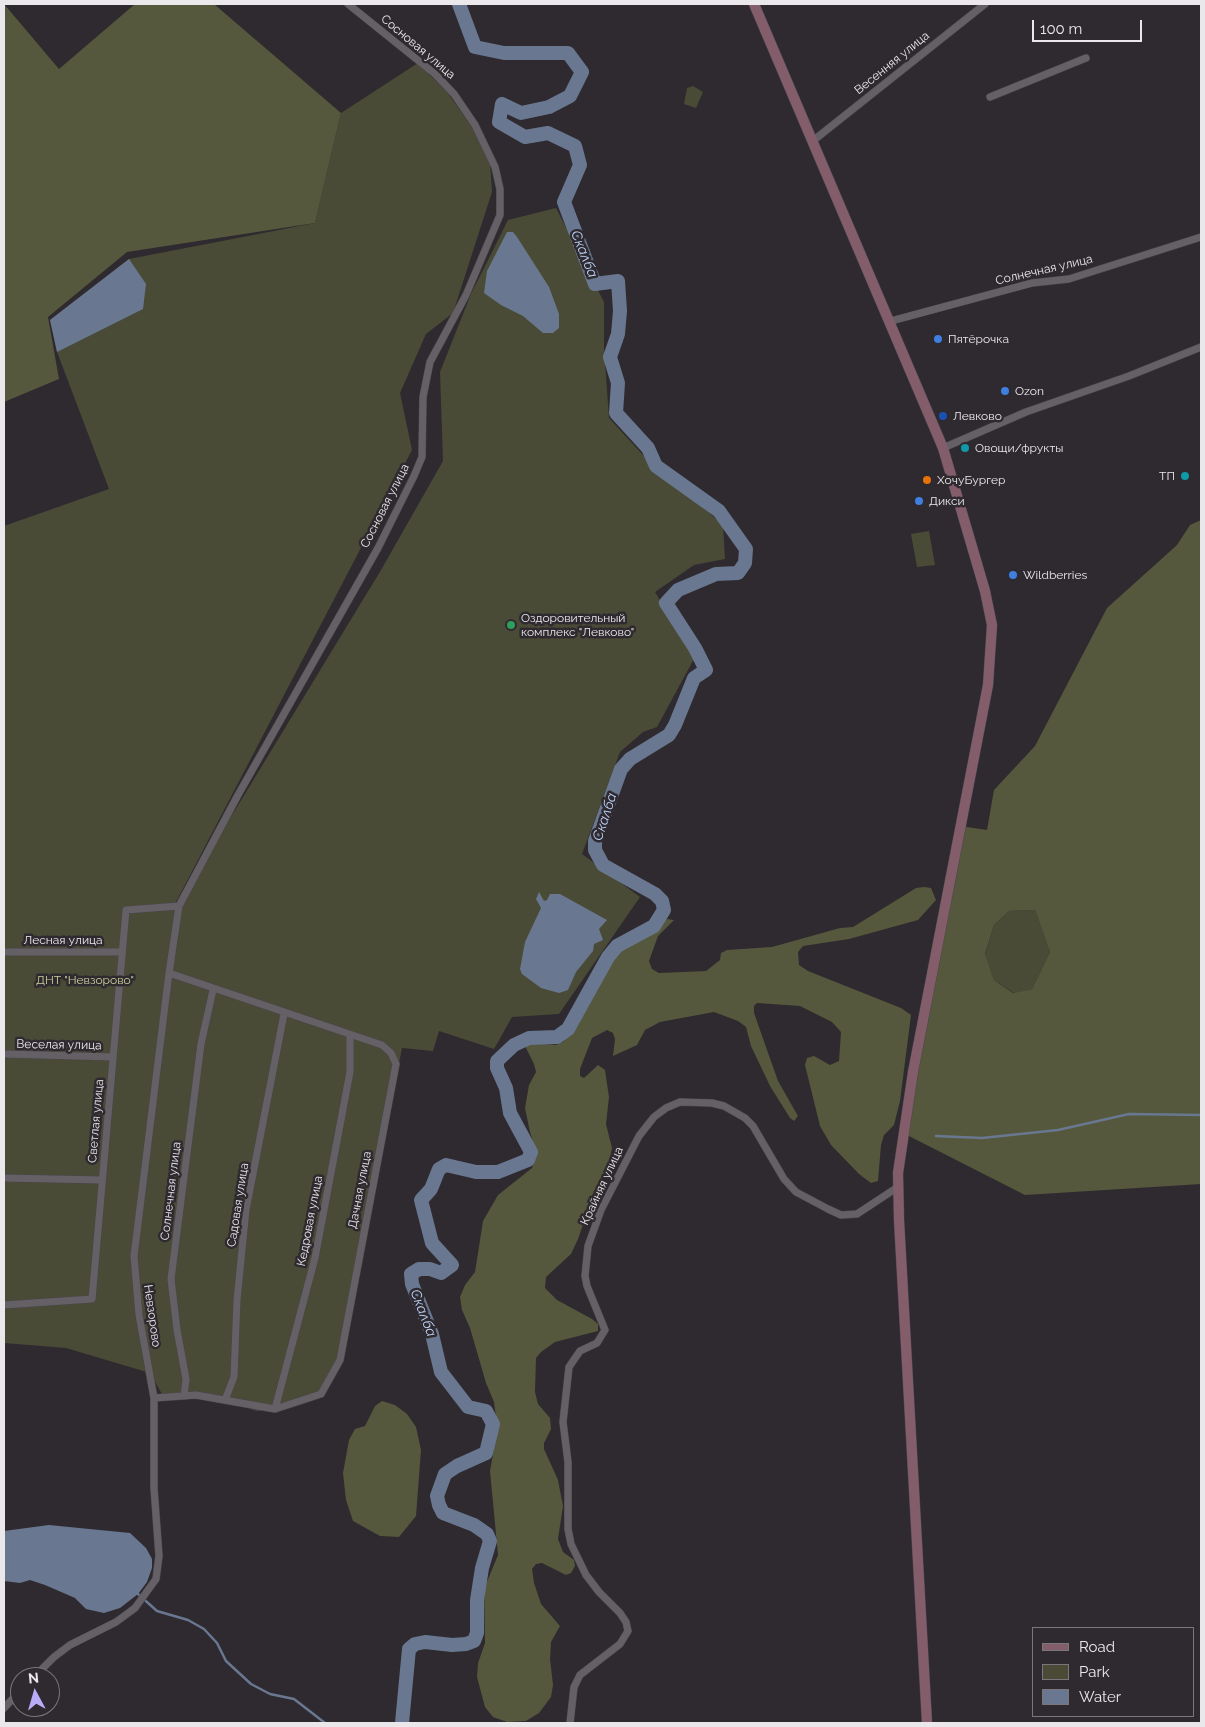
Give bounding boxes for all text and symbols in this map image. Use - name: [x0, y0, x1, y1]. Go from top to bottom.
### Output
- scale bar: [1035, 10, 1145, 42]
- street label: Сосновая улица: [378, 12, 458, 82]
- text: 100 m: [1040, 20, 1082, 38]
- street label: Весенняя улица: [852, 28, 932, 98]
- water label: Скалба: [567, 228, 601, 280]
- street label: Солнечная улица: [994, 252, 1094, 288]
- place label: Пятёрочка: [948, 332, 1009, 346]
- marker: Пятёрочка: [932, 333, 944, 345]
- place label: Ozon: [1015, 384, 1044, 398]
- marker: Ozon: [999, 385, 1011, 397]
- place label: Левково: [953, 409, 1002, 423]
- marker: Левково: [937, 410, 949, 422]
- place label: Овощи/фрукты: [975, 441, 1063, 455]
- marker: Овощи/фрукты: [959, 442, 971, 454]
- street label: Сосновая улица: [358, 462, 412, 550]
- place label: ТП: [1159, 469, 1175, 483]
- marker: ТП: [1179, 470, 1191, 482]
- place label: ХочуБургер: [937, 473, 1005, 487]
- marker: ХочуБургер: [921, 474, 933, 486]
- place label: Дикси: [929, 494, 965, 508]
- marker: Дикси: [913, 495, 925, 507]
- place label: Wildberries: [1023, 568, 1087, 582]
- marker: Wildberries: [1007, 569, 1019, 581]
- place label: Оздоровительный комплекс "Левково": [521, 611, 634, 639]
- marker: Оздоровительный комплекс "Левково": [505, 619, 517, 631]
- water label: Скалба: [589, 791, 621, 843]
- street label: Лесная улица: [23, 933, 103, 947]
- park label: ДНТ "Невзорово": [36, 973, 134, 987]
- street label: Веселая улица: [16, 1037, 102, 1053]
- street label: Светлая улица: [85, 1079, 107, 1163]
- street label: Солнечная улица: [158, 1141, 184, 1241]
- street label: Крайняя улица: [577, 1144, 627, 1228]
- street label: Дачная улица: [345, 1150, 375, 1230]
- street label: Садовая улица: [224, 1162, 252, 1248]
- street label: Кедровая улица: [294, 1174, 326, 1268]
- street label: Невзорово: [140, 1284, 164, 1348]
- water label: Скалба: [406, 1287, 440, 1339]
- legend: [1032, 1627, 1195, 1717]
- text: Road: [1079, 1638, 1115, 1656]
- text: Park: [1079, 1663, 1110, 1681]
- north arrow: [10, 1667, 60, 1717]
- text: N: [27, 1670, 40, 1687]
- text: Water: [1079, 1688, 1121, 1706]

